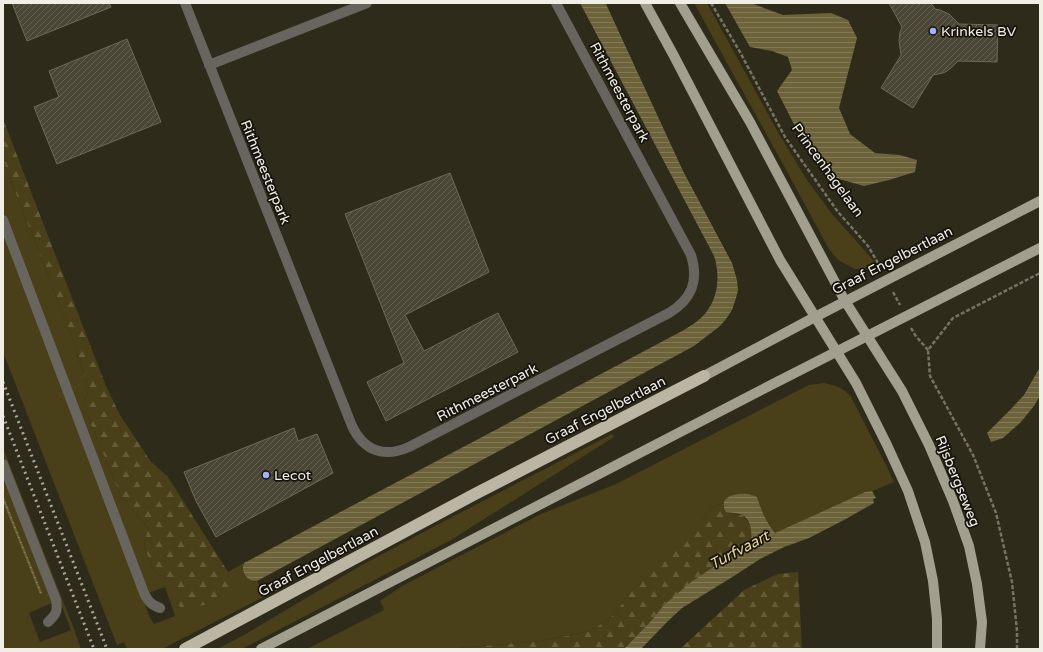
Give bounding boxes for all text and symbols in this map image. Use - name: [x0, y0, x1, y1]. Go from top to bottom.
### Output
- place label: Krinkels BV: [941, 23, 1017, 40]
- marker: Krinkels BV: [928, 26, 938, 36]
- street label: Rithmeesterpark: [586, 39, 653, 146]
- street label: Rithmeesterpark: [237, 118, 294, 227]
- street label: Princenhagelaan: [788, 120, 867, 220]
- street label: Graaf Engelbertlaan: [829, 223, 955, 298]
- street label: Rithmeesterpark: [434, 360, 541, 425]
- street label: Graaf Engelbertlaan: [542, 373, 668, 448]
- street label: Rijsbergseweg: [932, 433, 984, 529]
- place label: Lecot: [274, 467, 312, 484]
- marker: Lecot: [261, 470, 271, 480]
- street label: Graaf Engelbertlaan: [255, 523, 381, 600]
- water label: Turfvaart: [706, 526, 774, 573]

